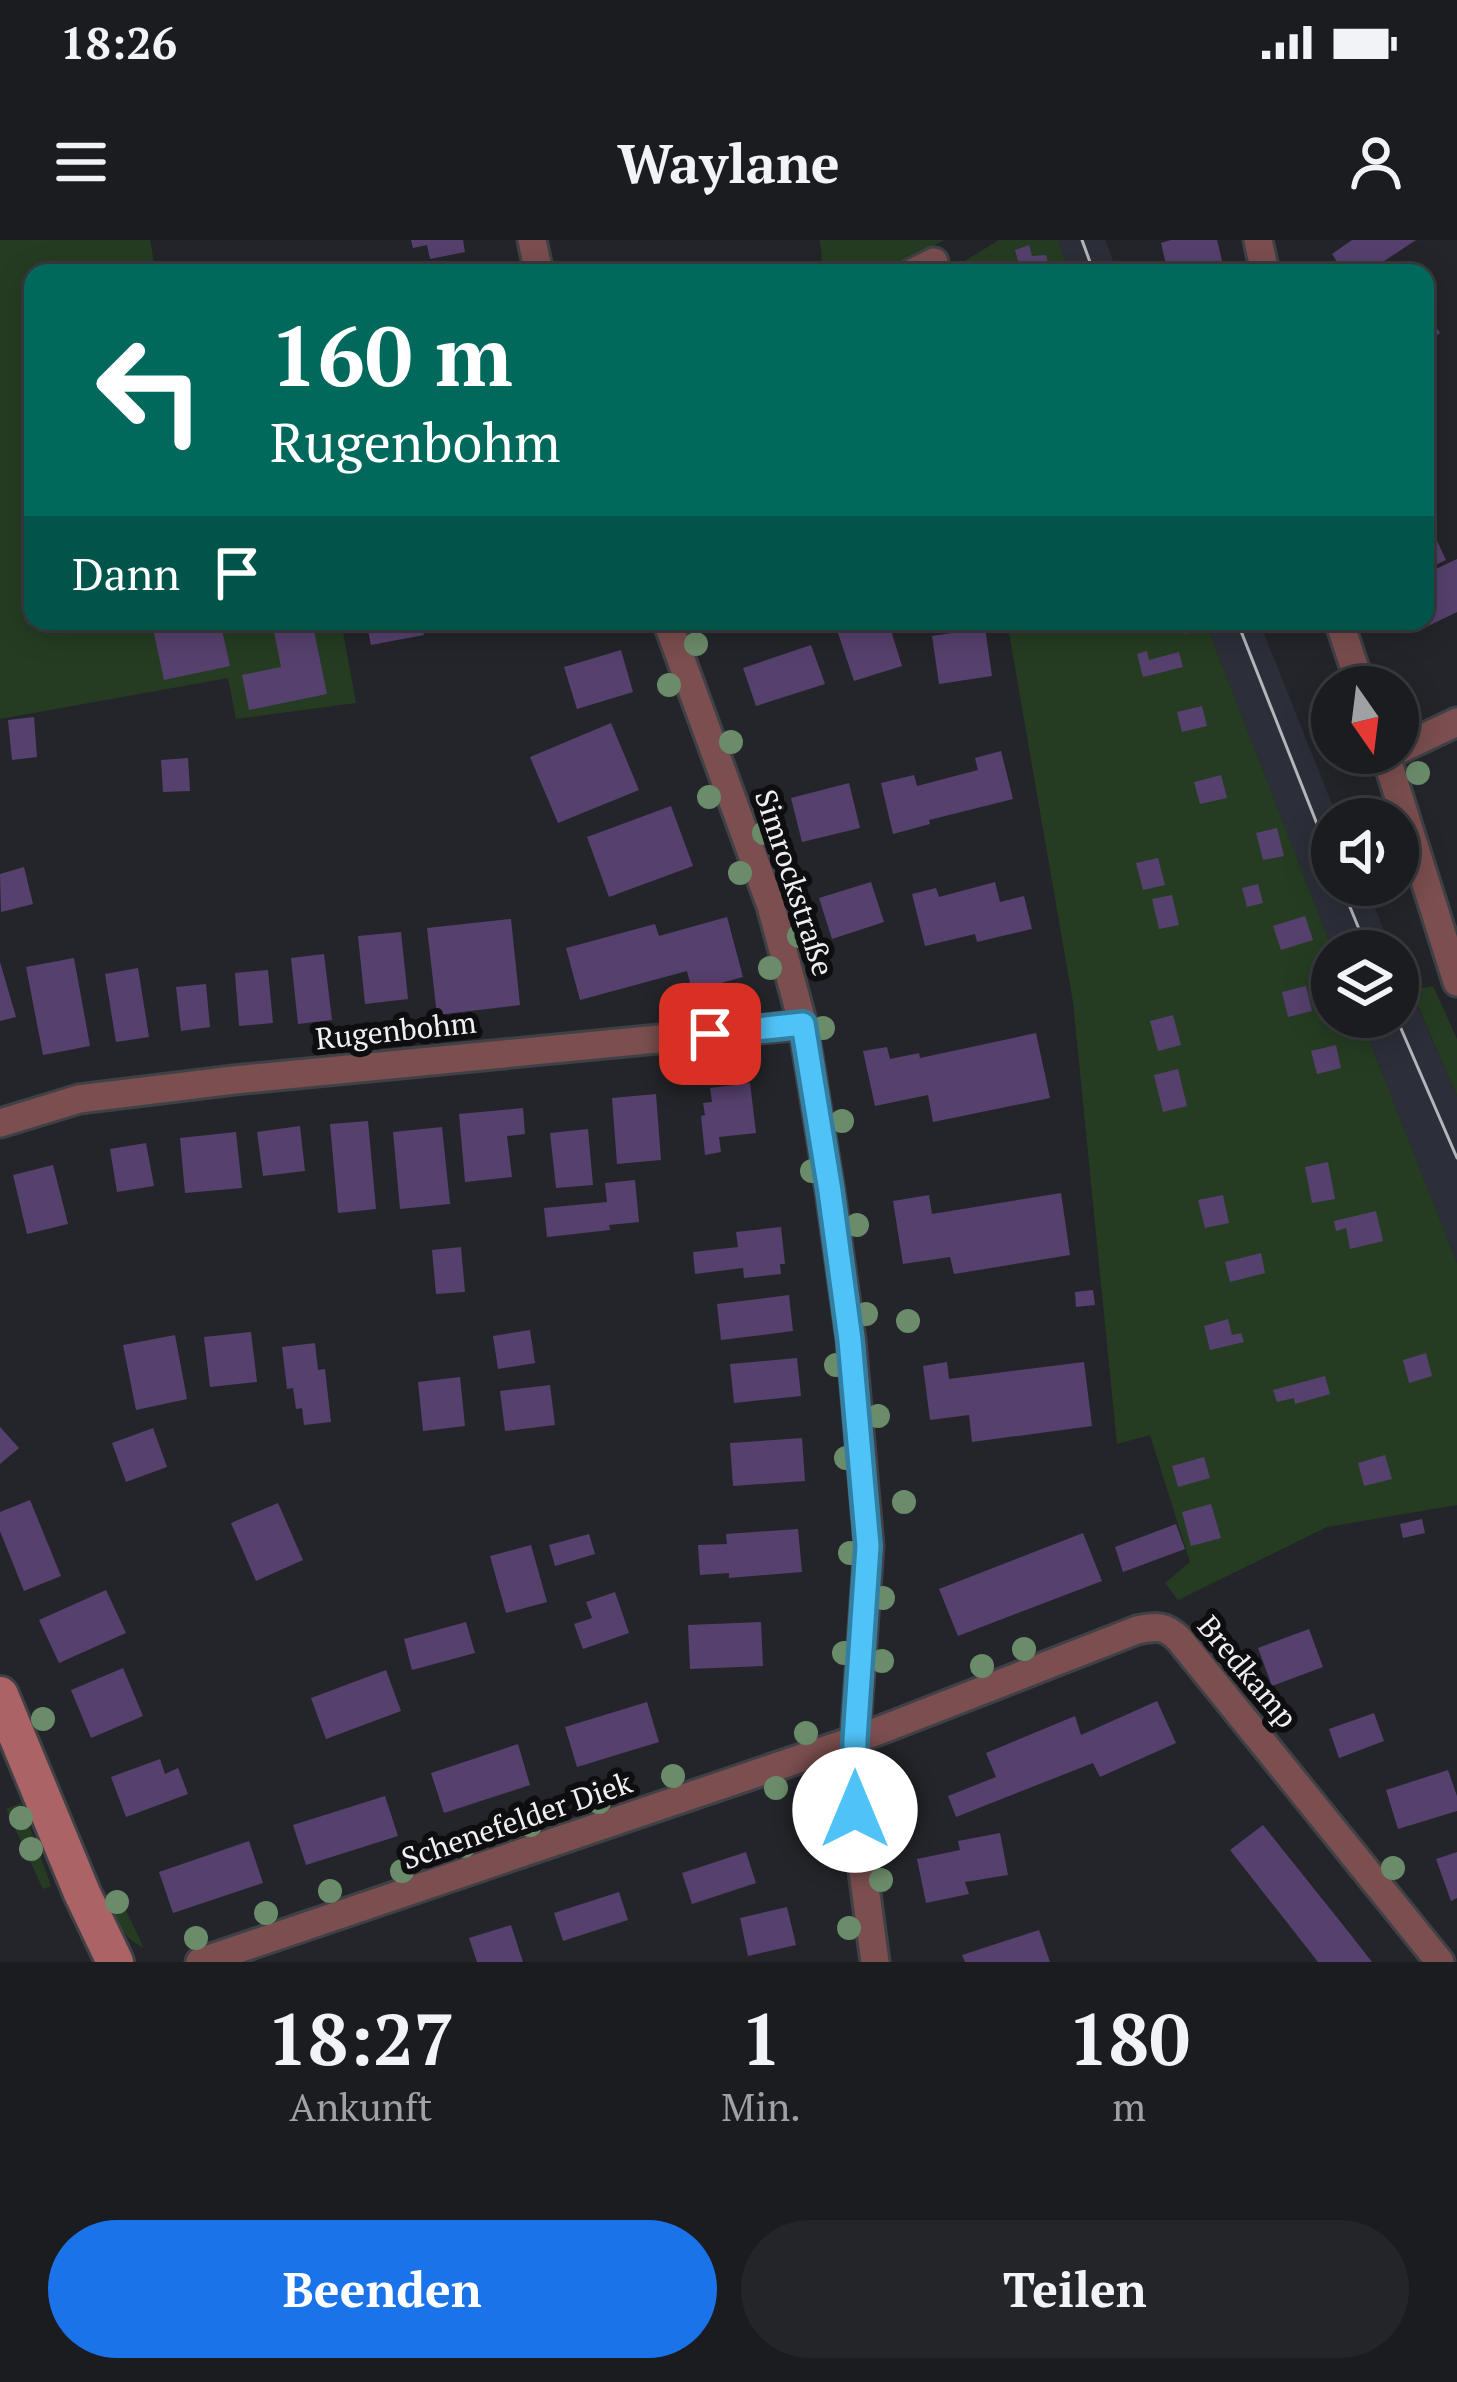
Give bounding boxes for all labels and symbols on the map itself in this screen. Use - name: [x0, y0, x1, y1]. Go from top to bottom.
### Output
- north arrow: [1311, 666, 1419, 774]
- street label: Simrockstraße: [746, 784, 844, 981]
- pin: [659, 983, 761, 1085]
- street label: Rugenbohm: [314, 1002, 478, 1058]
- street label: Bredkamp: [1189, 1607, 1307, 1736]
- position arrow: [792, 1747, 918, 1873]
- street label: Schenefelder Diek: [396, 1762, 638, 1878]

